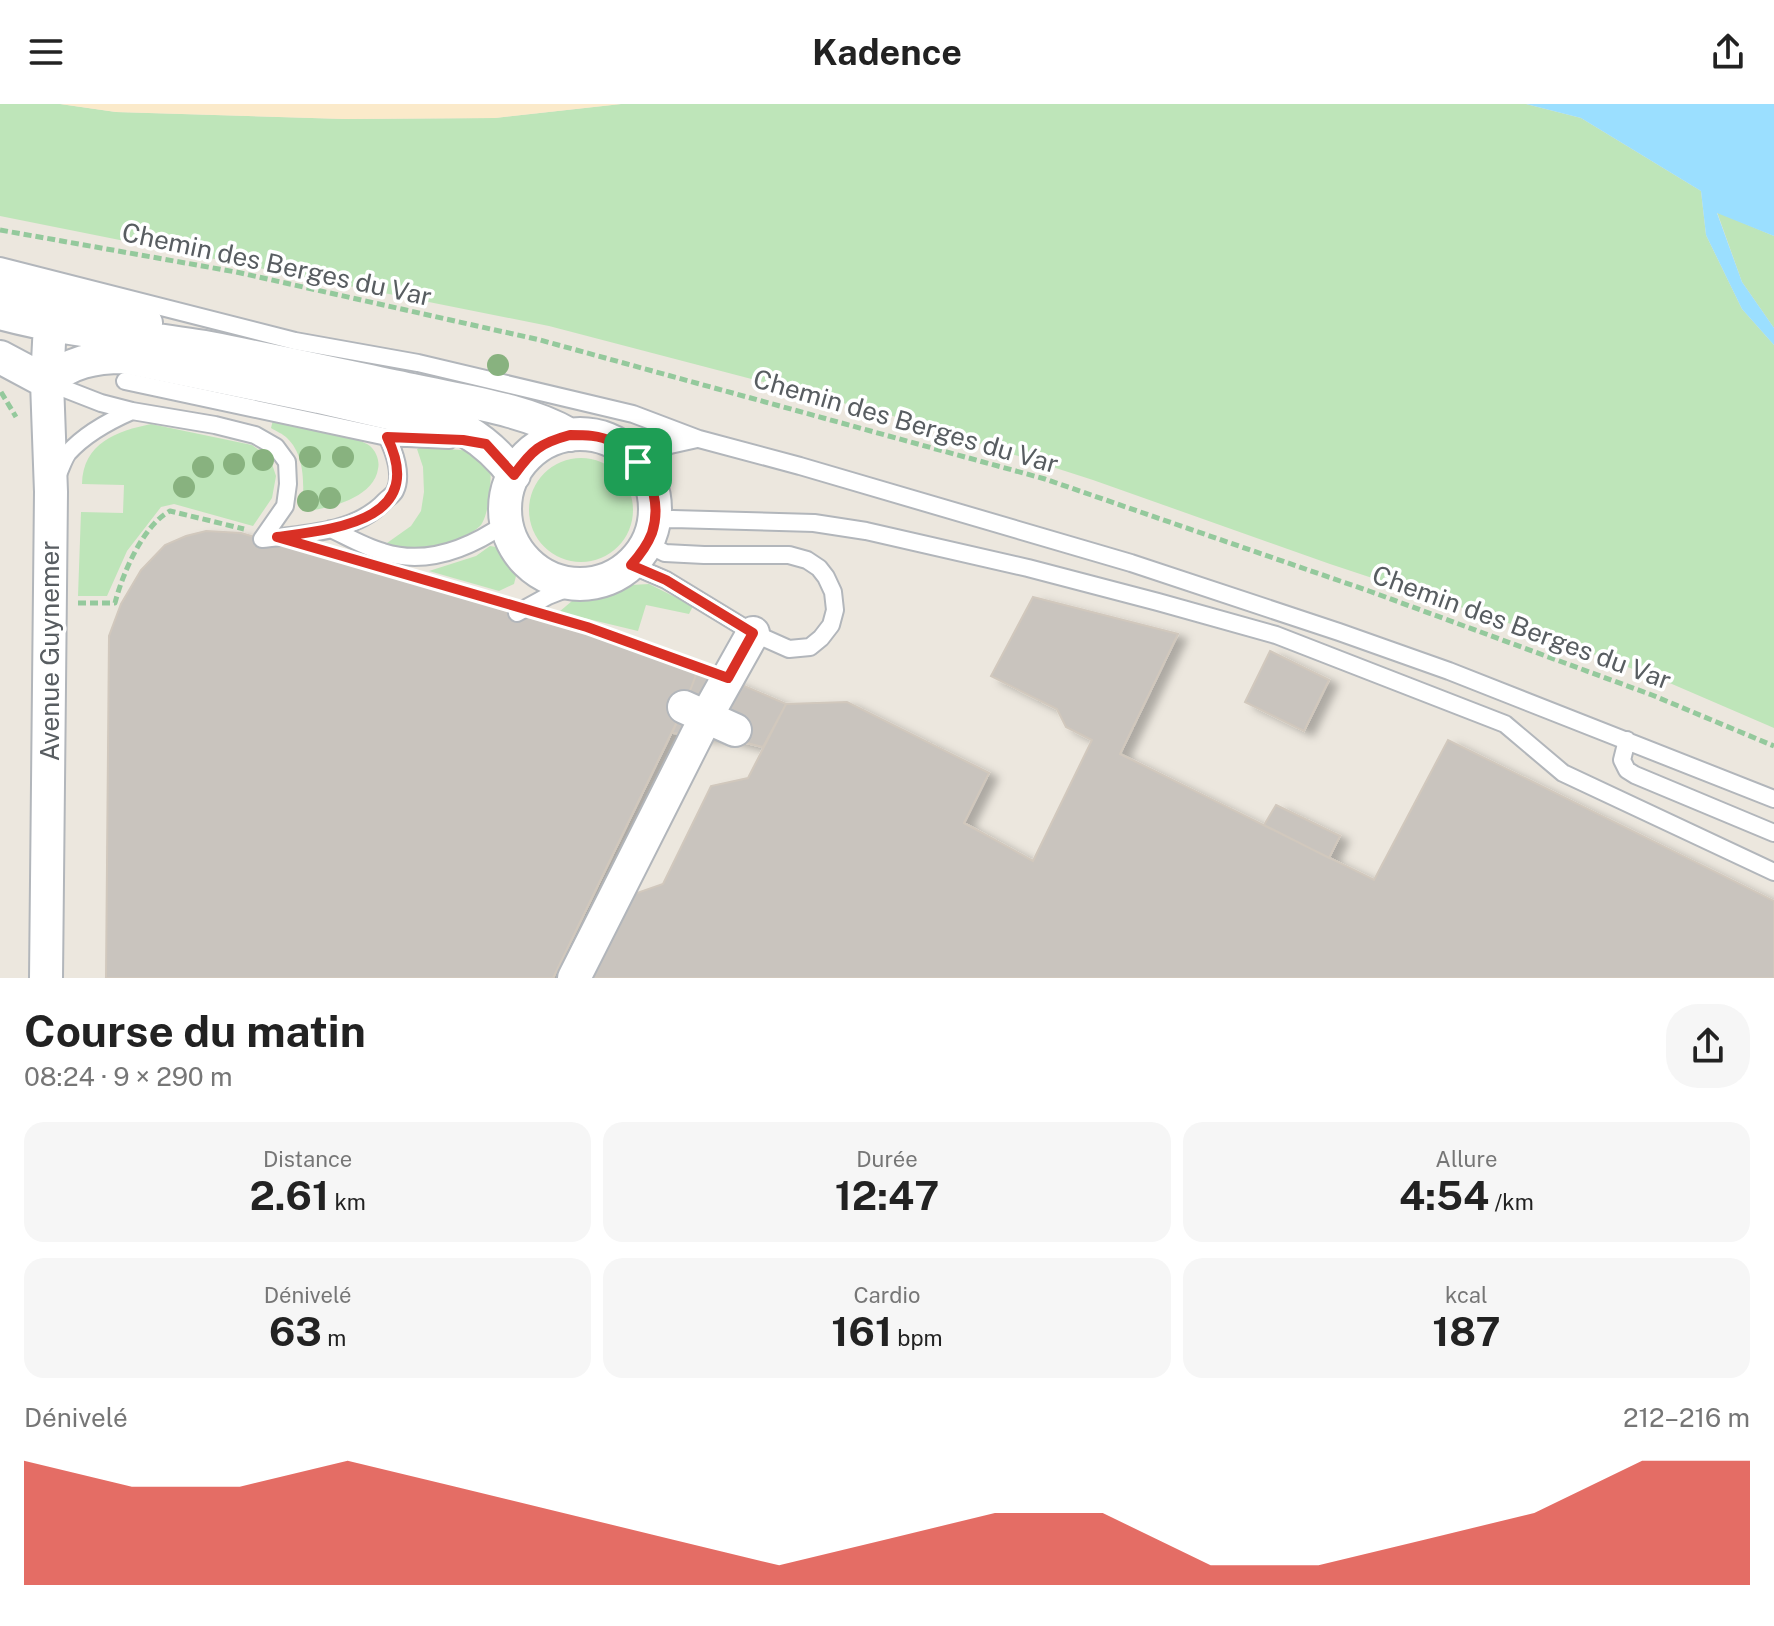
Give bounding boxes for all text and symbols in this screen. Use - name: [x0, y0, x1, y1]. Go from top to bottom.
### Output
- icon: menu: [24, 30, 68, 74]
- icon: share: [1706, 30, 1750, 74]
- text: Kadence: [812, 31, 962, 73]
- street label: Chemin des Berges du Var: [119, 216, 435, 312]
- street label: Chemin des Berges du Var: [750, 363, 1062, 479]
- pin: [604, 428, 672, 496]
- icon: arrive: [616, 440, 660, 484]
- street label: Avenue Guynemer: [34, 541, 65, 761]
- street label: Chemin des Berges du Var: [1368, 558, 1676, 696]
- button: share: [1666, 1004, 1750, 1088]
- text: Course du matin: [24, 1005, 366, 1057]
- text: 08:24 · 9 × 290 m: [24, 1061, 232, 1092]
- text: Distance: [263, 1146, 352, 1172]
- text: Durée: [856, 1146, 918, 1172]
- text: Allure: [1435, 1146, 1497, 1172]
- text: 2.61: [249, 1172, 329, 1219]
- text: 12:47: [835, 1172, 939, 1219]
- text: 4:54: [1399, 1172, 1489, 1219]
- text: km: [329, 1189, 366, 1215]
- text: /km: [1489, 1189, 1534, 1215]
- text: Dénivelé: [264, 1282, 352, 1308]
- text: Cardio: [854, 1282, 920, 1308]
- text: kcal: [1445, 1282, 1488, 1308]
- text: 63: [269, 1308, 322, 1355]
- text: 161: [831, 1308, 892, 1355]
- text: 187: [1432, 1308, 1500, 1355]
- text: m: [322, 1325, 346, 1351]
- text: bpm: [892, 1325, 943, 1351]
- text: Dénivelé: [24, 1402, 128, 1433]
- text: 212–216 m: [1623, 1402, 1750, 1433]

